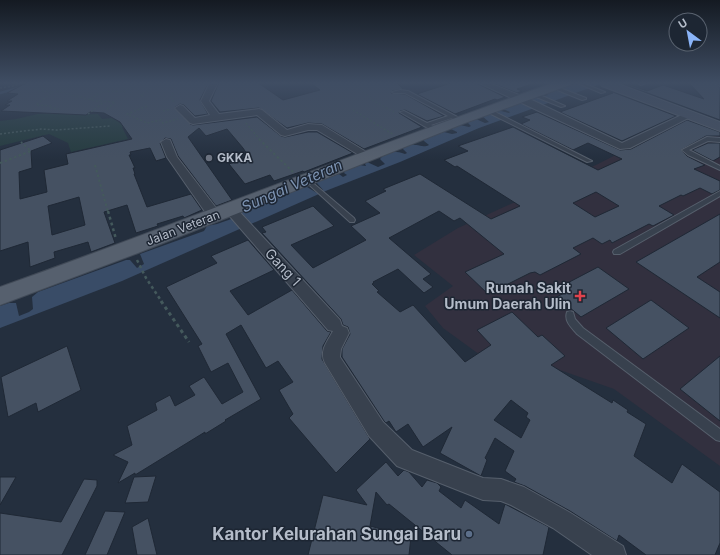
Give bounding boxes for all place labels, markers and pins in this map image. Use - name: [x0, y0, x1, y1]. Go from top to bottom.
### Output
- place label: GKKA: [217, 150, 252, 165]
- marker: GKKA: [204, 153, 214, 163]
- place label: Rumah Sakit Umum Daerah Ulin: [444, 279, 571, 312]
- marker: Rumah Sakit Umum Daerah Ulin: [574, 290, 586, 302]
- place label: Kantor Kelurahan Sungai Baru: [212, 524, 461, 544]
- marker: Kantor Kelurahan Sungai Baru: [464, 529, 474, 539]

